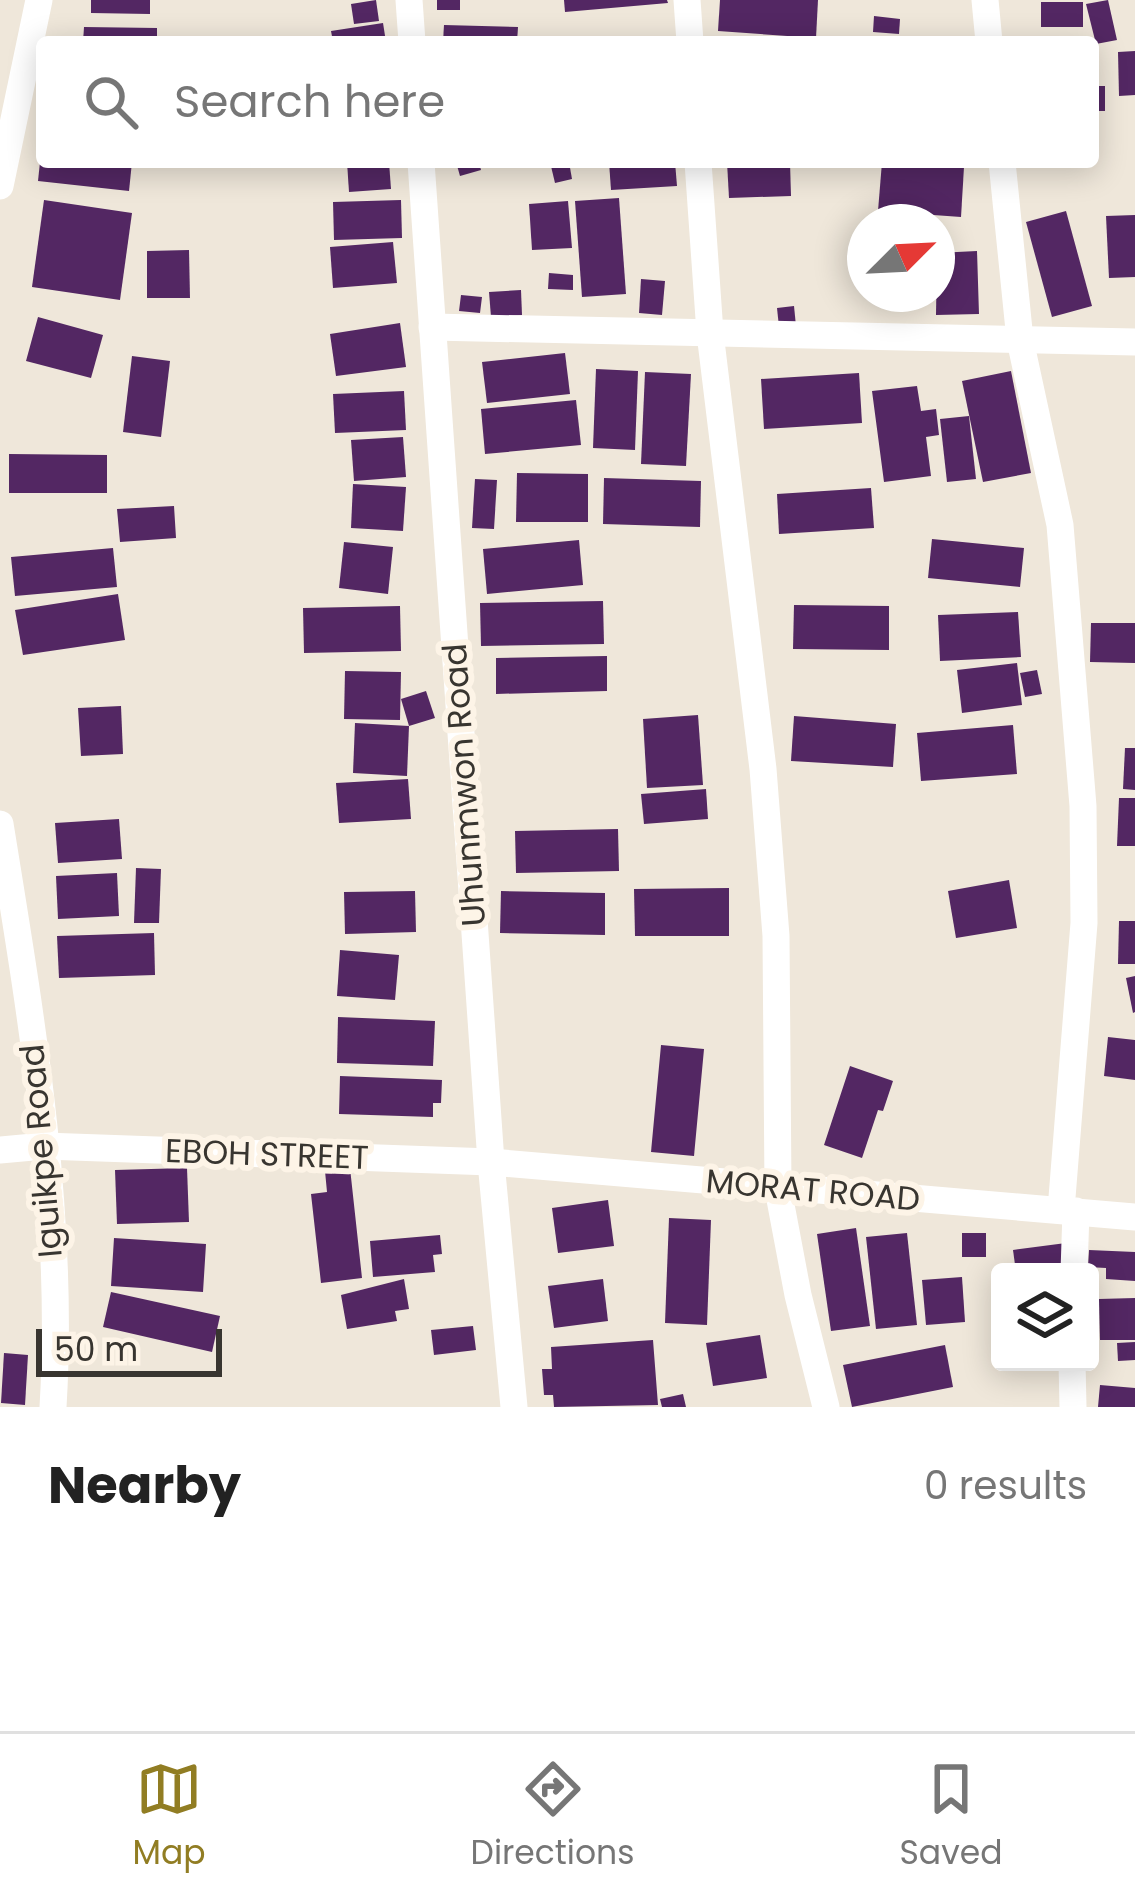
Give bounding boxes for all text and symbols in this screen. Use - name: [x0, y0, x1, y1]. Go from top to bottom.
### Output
- search box: [36, 36, 1099, 168]
- icon: search: [78, 69, 144, 135]
- text: Search here: [174, 70, 445, 133]
- north arrow: [847, 204, 955, 312]
- street label: Uhunmwon Road: [431, 642, 497, 928]
- street label: Iguikpe Road: [8, 1042, 74, 1260]
- street label: EBOH STREET: [164, 1127, 370, 1181]
- street label: MORAT ROAD: [704, 1157, 922, 1223]
- map controls: [991, 1263, 1099, 1371]
- button: layers: [991, 1263, 1099, 1371]
- scale bar: [36, 1323, 222, 1376]
- text: 50 m: [54, 1326, 138, 1373]
- text: Nearby: [48, 1449, 241, 1521]
- text: 0 results: [924, 1458, 1087, 1513]
- tab: Map: [133, 1756, 206, 1878]
- tab: Directions: [471, 1756, 634, 1878]
- tab: Saved: [900, 1756, 1002, 1878]

